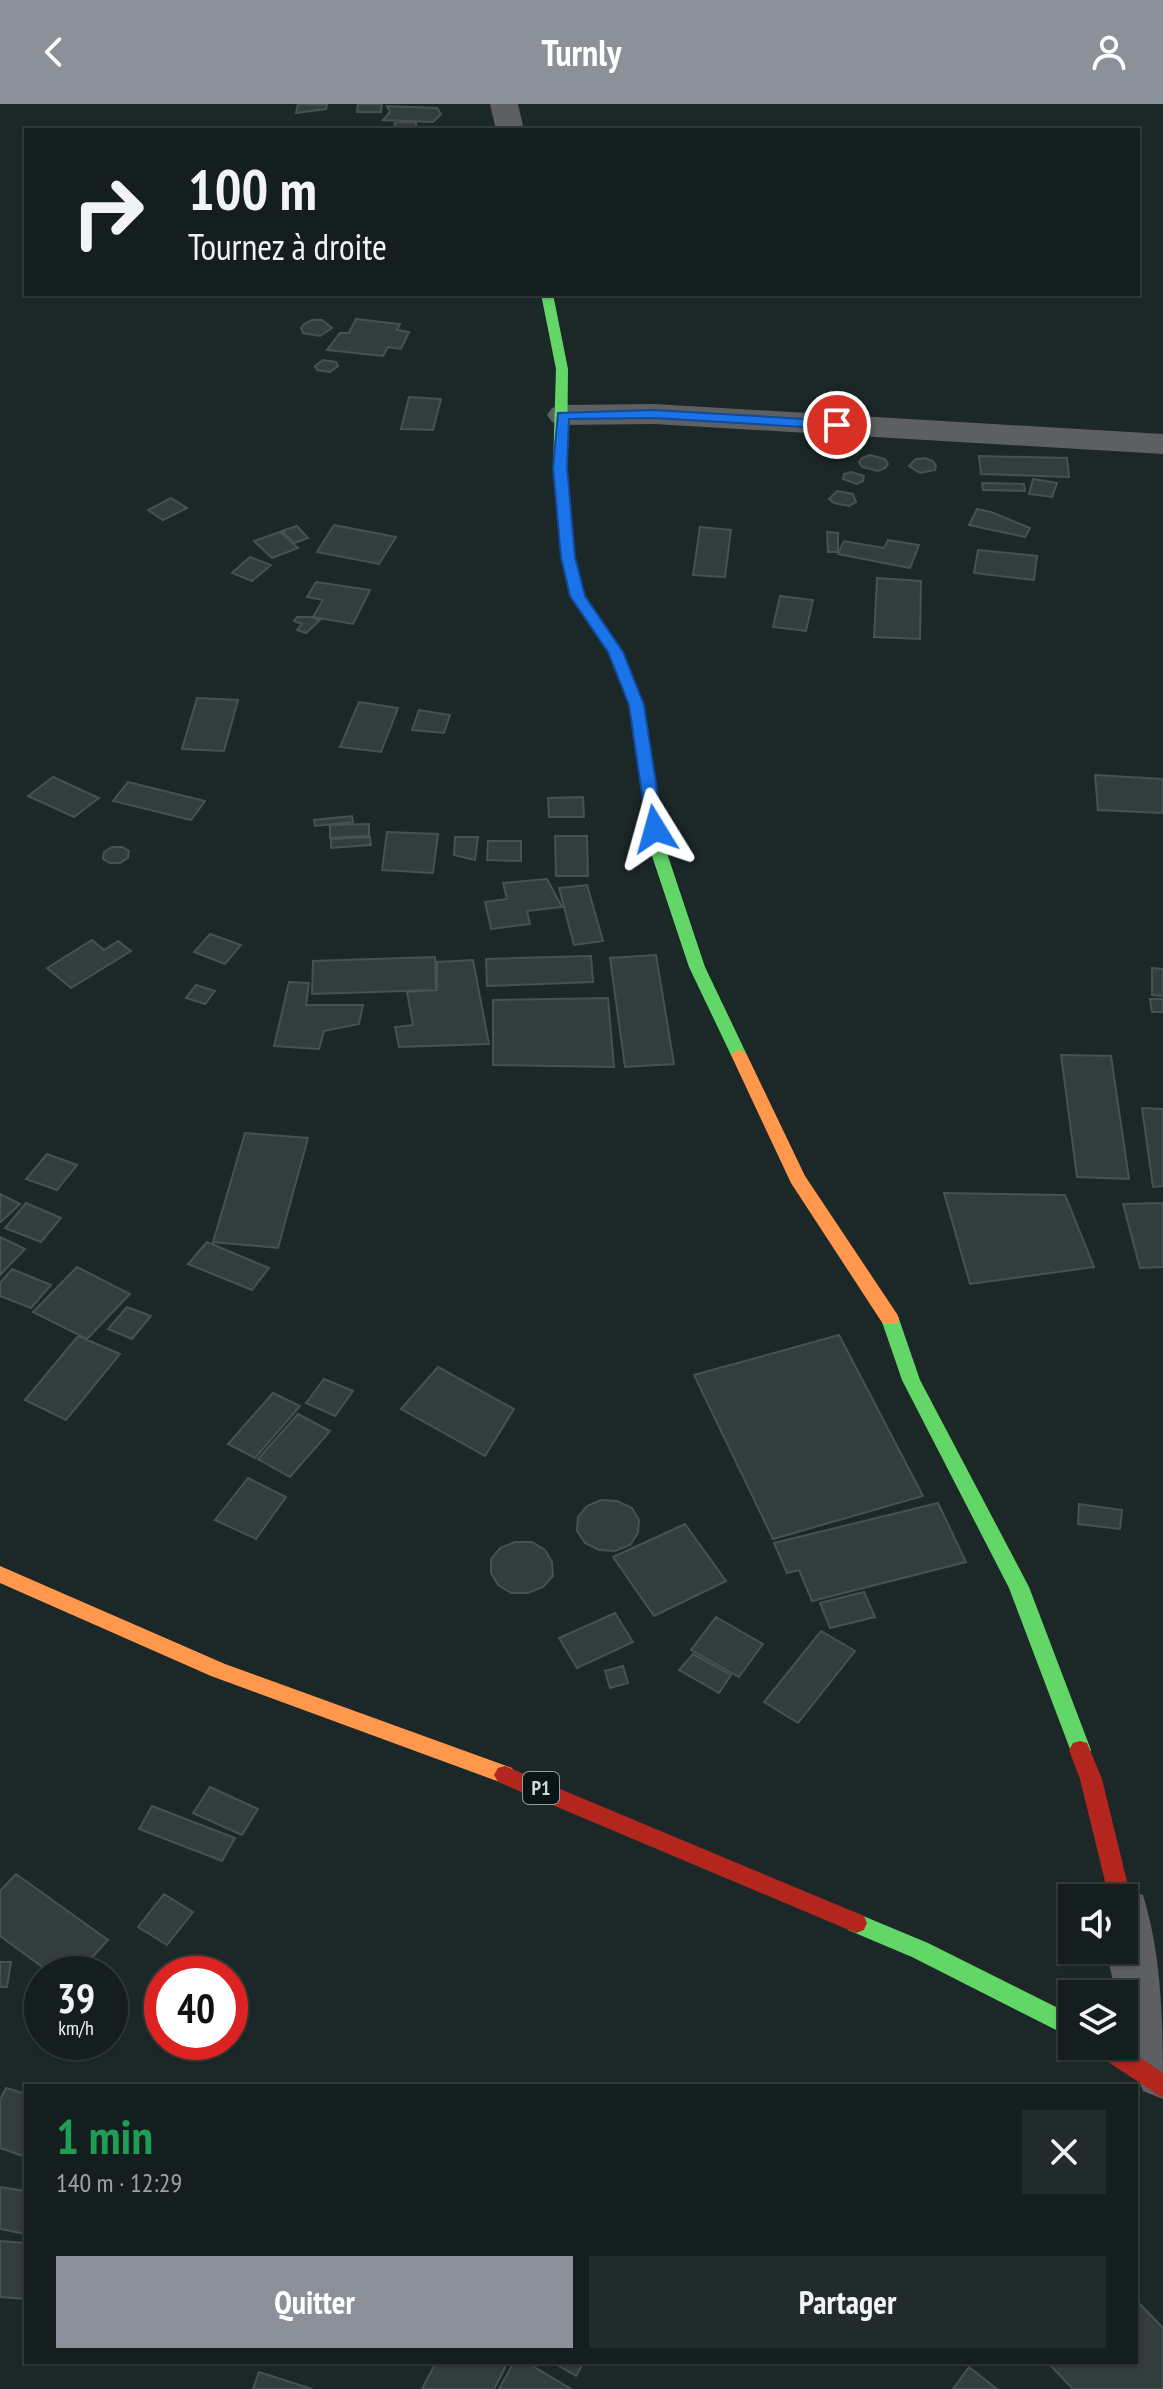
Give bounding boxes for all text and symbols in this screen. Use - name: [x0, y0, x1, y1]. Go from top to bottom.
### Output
- text: Turnly: [542, 29, 621, 76]
- icon: back: [32, 30, 76, 74]
- icon: person: [1087, 30, 1131, 74]
- text: 100 m: [188, 153, 317, 225]
- icon: right: [56, 160, 160, 264]
- text: Tournez à droite: [188, 223, 387, 270]
- pin: [803, 391, 871, 459]
- icon: arrive: [815, 403, 859, 447]
- position arrow: [613, 787, 697, 871]
- road number: P1: [523, 1772, 559, 1804]
- map controls: [1058, 1884, 1138, 2060]
- button: sound: [1058, 1884, 1138, 1964]
- speed limit sign: 40: [144, 1956, 248, 2060]
- text: 39: [57, 1972, 95, 2024]
- button: layers: [1058, 1980, 1138, 2060]
- text: km/h: [58, 2015, 94, 2041]
- text: 1 min: [56, 2105, 153, 2167]
- button: close: [1022, 2110, 1106, 2194]
- text: 140 m · 12:29: [56, 2166, 182, 2199]
- button: Quitter: [56, 2256, 573, 2348]
- button: Partager: [589, 2256, 1106, 2348]

